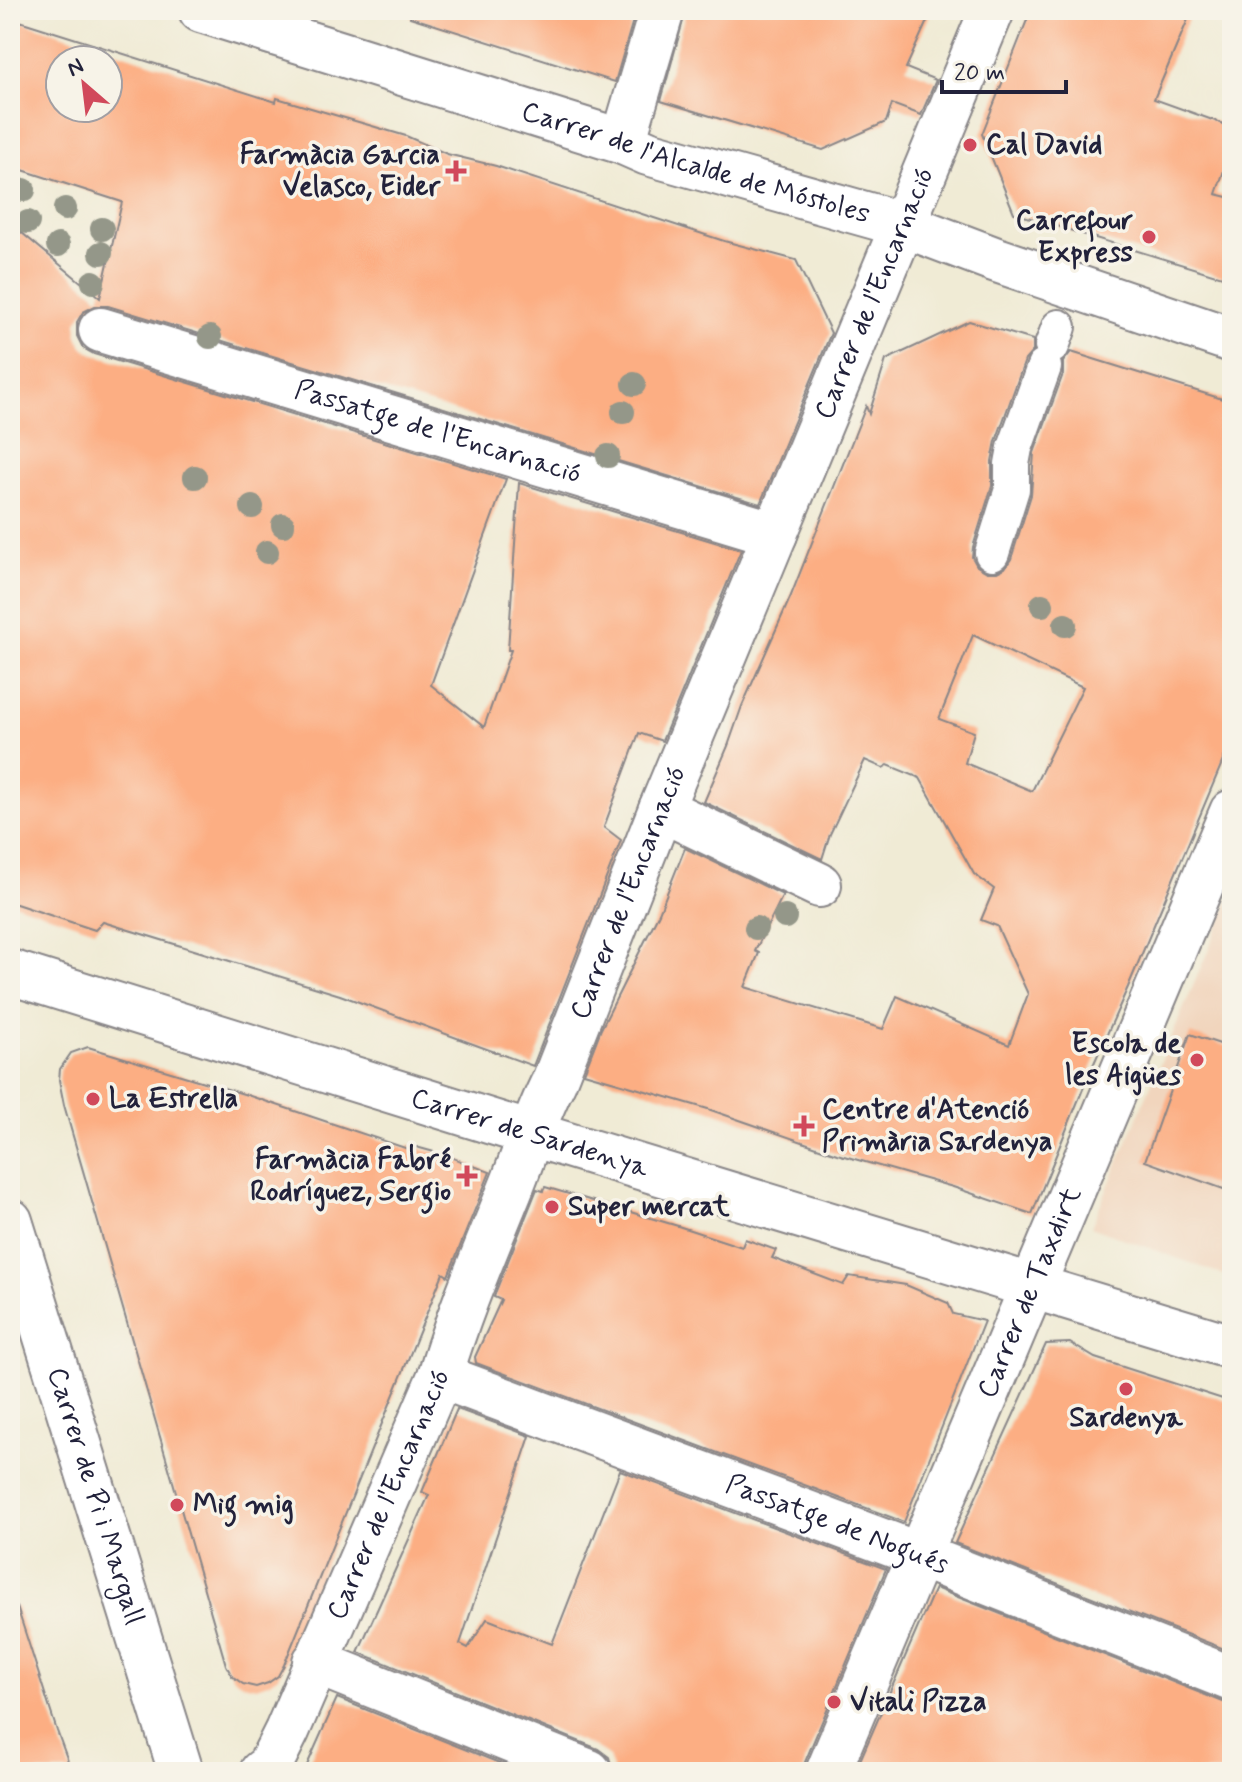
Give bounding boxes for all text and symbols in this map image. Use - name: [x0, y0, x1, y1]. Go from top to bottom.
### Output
- north arrow: [44, 44, 124, 124]
- scale bar: [942, 44, 1066, 94]
- text: N: [63, 52, 89, 84]
- text: 20 m: [954, 58, 1005, 89]
- street label: Carrer de l'Alcalde de Móstoles: [517, 93, 874, 233]
- place label: Cal David: [986, 127, 1102, 164]
- marker: Cal David: [961, 136, 979, 154]
- place label: Farmàcia Garcia Velasco, Eider: [240, 137, 441, 206]
- marker: Farmàcia Garcia Velasco, Eider: [447, 162, 465, 180]
- street label: Carrer de l'Encarnació: [806, 162, 943, 425]
- place label: Carrefour Express: [1016, 203, 1133, 272]
- marker: Carrefour Express: [1140, 228, 1158, 246]
- street label: Passatge de l'Encarnació: [290, 371, 586, 493]
- street label: Carrer de l'Encarnació: [562, 761, 695, 1025]
- place label: Escola de les Aigües: [1065, 1026, 1182, 1096]
- marker: Escola de les Aigües: [1188, 1051, 1206, 1069]
- street label: Carrer de Sardenya: [406, 1079, 653, 1187]
- place label: La Estrella: [109, 1081, 238, 1118]
- marker: La Estrella: [84, 1090, 102, 1108]
- place label: Centre d'Atenció Primària Sardenya: [822, 1092, 1053, 1161]
- marker: Centre d'Atenció Primària Sardenya: [793, 1115, 815, 1137]
- place label: Farmàcia Fabré Rodríguez, Sergio: [250, 1142, 452, 1214]
- marker: Farmàcia Fabré Rodríguez, Sergio: [458, 1167, 476, 1185]
- street label: Carrer de Taxdirt: [969, 1181, 1091, 1404]
- place label: Super mercat: [568, 1189, 730, 1226]
- marker: Super mercat: [543, 1198, 561, 1216]
- street label: Carrer de Pi i Margall: [38, 1363, 153, 1629]
- street label: Carrer de l'Encarnació: [319, 1364, 459, 1626]
- marker: Sardenya: [1117, 1380, 1135, 1398]
- place label: Sardenya: [1069, 1400, 1184, 1437]
- street label: Passatge de Nogués: [721, 1466, 954, 1584]
- place label: Mig mig: [193, 1487, 294, 1527]
- marker: Mig mig: [168, 1496, 186, 1514]
- place label: Vitali Pizza: [850, 1684, 987, 1721]
- marker: Vitali Pizza: [825, 1693, 843, 1711]

